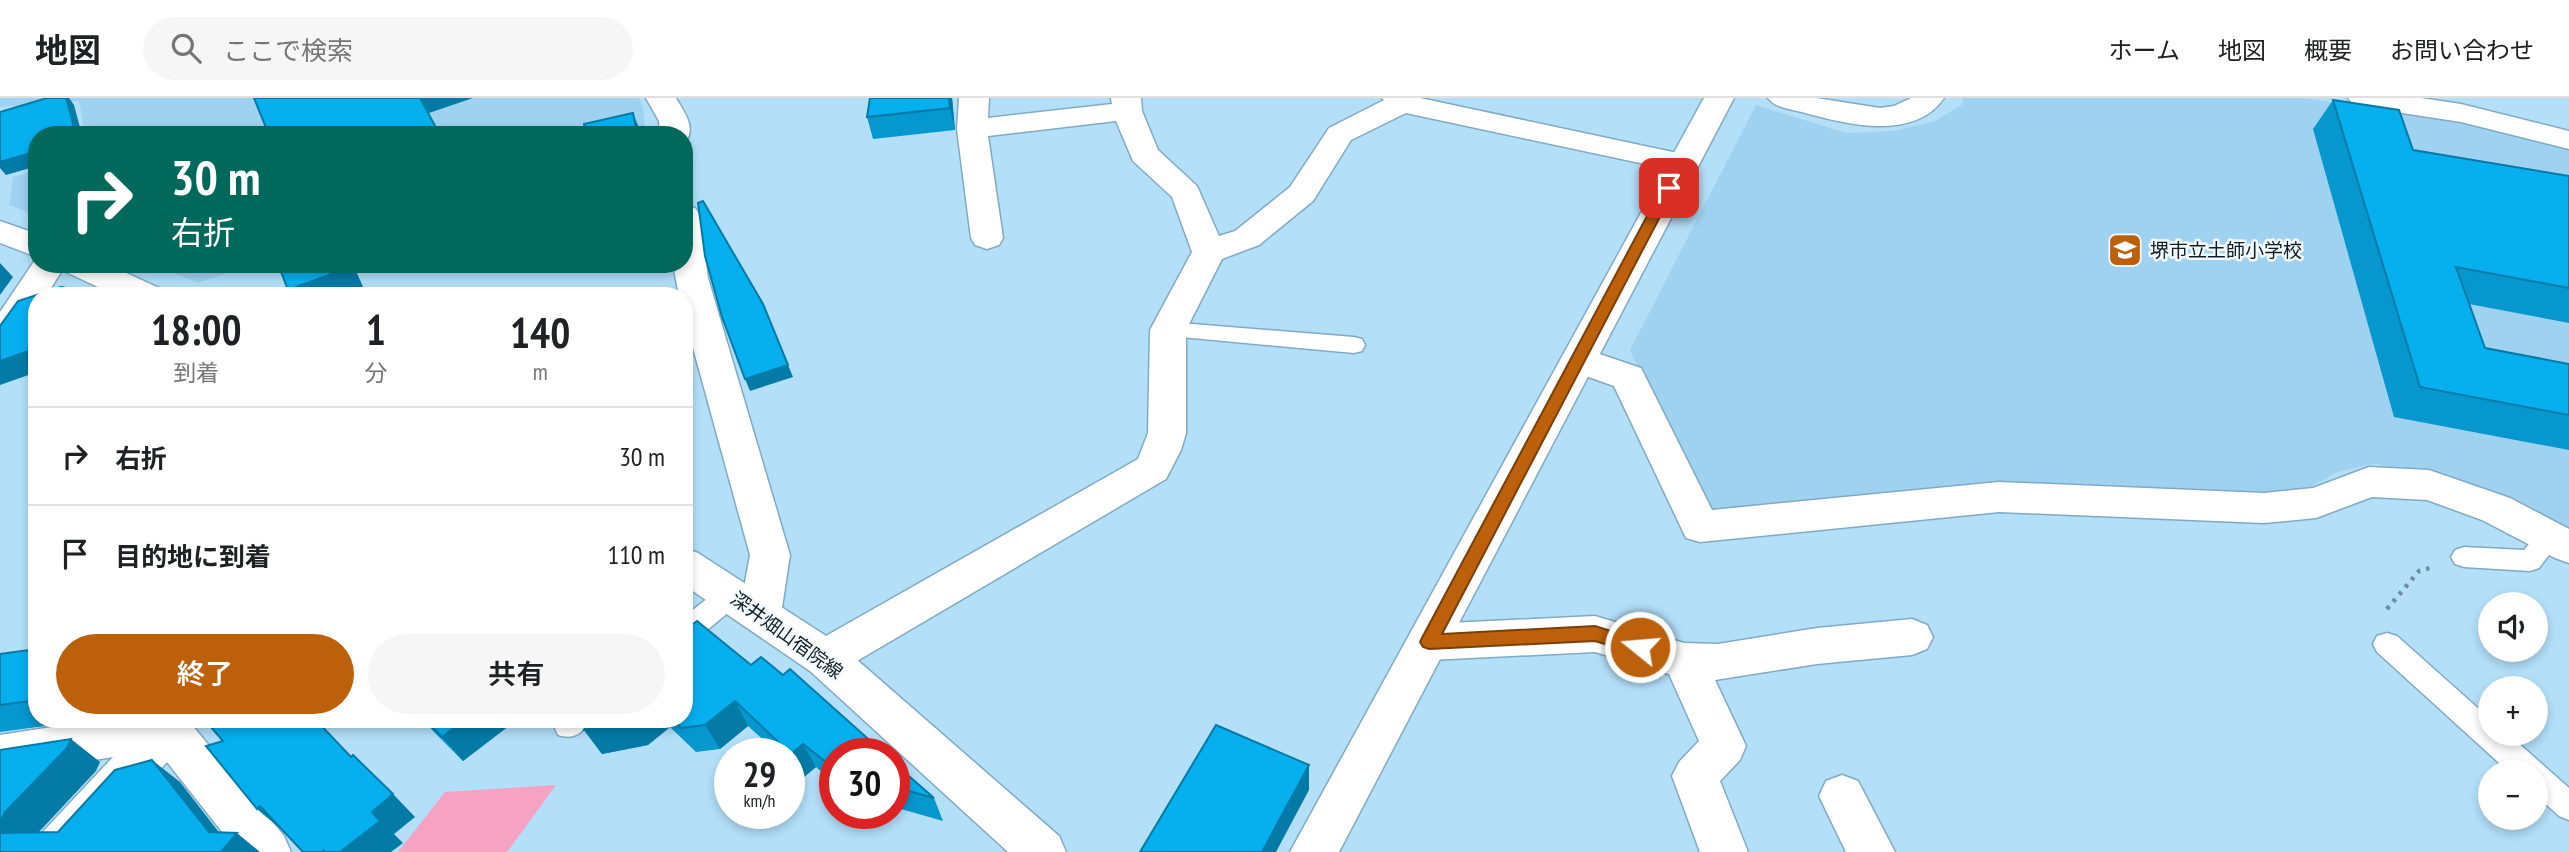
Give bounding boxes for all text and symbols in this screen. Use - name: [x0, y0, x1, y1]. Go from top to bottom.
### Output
- search box: [143, 17, 633, 80]
- text: 地図: [35, 28, 101, 71]
- icon: search: [167, 29, 205, 67]
- text: ここで検索: [223, 34, 353, 67]
- text: ホーム: [2109, 35, 2180, 66]
- text: 地図: [2218, 35, 2266, 66]
- text: 概要: [2304, 35, 2352, 66]
- text: お問い合わせ: [2390, 35, 2534, 66]
- text: 30 m: [171, 145, 260, 209]
- icon: right: [56, 154, 147, 245]
- pin: [1639, 158, 1699, 218]
- icon: arrive: [1650, 169, 1688, 207]
- text: 右折: [171, 211, 235, 253]
- school or university icon: 堺市立土師小学校: [2106, 231, 2144, 269]
- place label: 堺市立土師小学校: [2150, 238, 2302, 262]
- text: 18:00: [151, 302, 242, 357]
- text: 1: [366, 302, 386, 357]
- text: 140: [510, 305, 570, 360]
- text: m: [533, 357, 548, 386]
- text: 到着: [173, 358, 219, 387]
- text: 分: [364, 358, 387, 387]
- icon: right: [56, 437, 94, 475]
- text: 30 m: [619, 440, 665, 473]
- text: 右折: [115, 442, 167, 475]
- icon: arrive: [56, 535, 94, 573]
- text: 110 m: [607, 538, 665, 571]
- text: 目的地に到着: [115, 540, 271, 573]
- street label: 深井畑山宿院線: [726, 586, 848, 684]
- map controls: [2478, 592, 2548, 830]
- button: sound: [2478, 592, 2548, 662]
- position arrow: [1603, 610, 1677, 684]
- button: 終了: [56, 634, 354, 714]
- button: 共有: [368, 634, 665, 714]
- button: +: [2478, 676, 2548, 746]
- speed limit sign: 30: [819, 738, 910, 829]
- text: 29: [743, 751, 776, 797]
- button: −: [2478, 760, 2548, 830]
- text: km/h: [744, 789, 775, 812]

